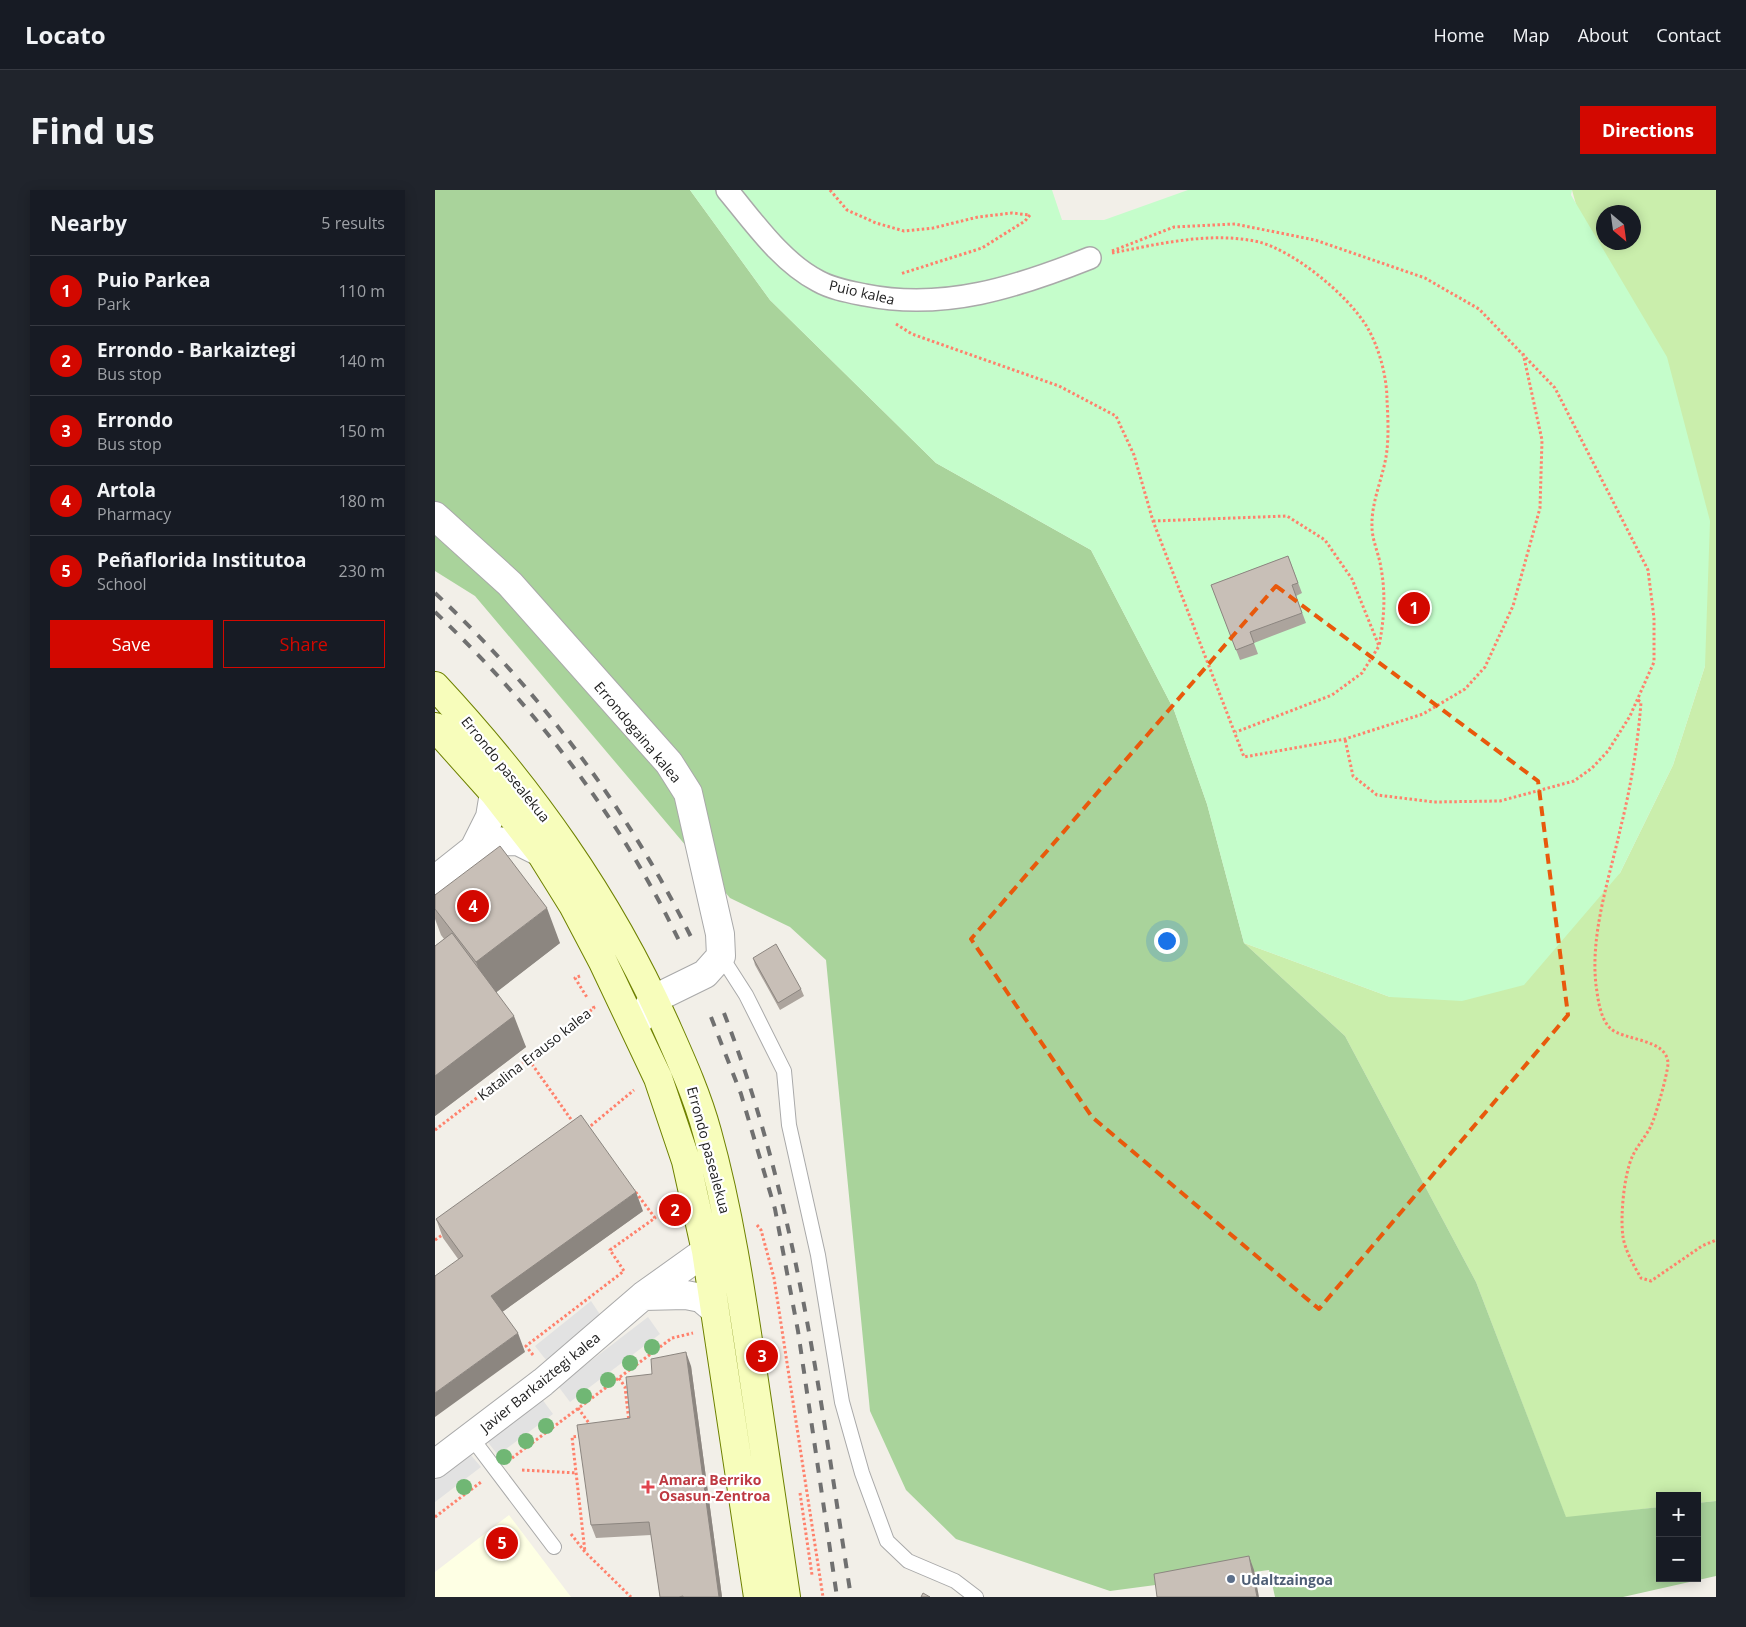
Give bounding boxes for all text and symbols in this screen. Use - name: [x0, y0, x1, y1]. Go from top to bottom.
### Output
- text: Locato: [25, 18, 106, 51]
- text: Home: [1434, 23, 1484, 47]
- text: Map: [1512, 23, 1550, 47]
- text: About: [1578, 23, 1628, 47]
- text: Contact: [1656, 23, 1721, 47]
- button: Directions: [1580, 106, 1716, 154]
- text: Find us: [30, 107, 155, 154]
- north arrow: [1596, 205, 1641, 250]
- text: Nearby: [50, 209, 127, 237]
- text: 5 results: [321, 212, 385, 234]
- text: Puio Parkea: [97, 267, 210, 293]
- street label: Puio kalea: [827, 275, 897, 309]
- text: 1: [61, 280, 71, 302]
- text: 110 m: [339, 280, 385, 302]
- text: Park: [97, 293, 130, 315]
- text: Errondo - Barkaiztegi: [97, 337, 296, 363]
- text: 2: [61, 350, 71, 372]
- text: 140 m: [339, 350, 385, 372]
- text: Bus stop: [97, 363, 162, 385]
- text: Errondo: [97, 407, 173, 433]
- text: 3: [61, 420, 71, 442]
- text: 150 m: [339, 420, 385, 442]
- text: Bus stop: [97, 433, 162, 455]
- text: Artola: [97, 477, 156, 503]
- text: 4: [61, 490, 71, 512]
- text: 180 m: [339, 490, 385, 512]
- text: Pharmacy: [97, 503, 171, 525]
- text: Peñaflorida Institutoa: [97, 547, 306, 573]
- text: 5: [61, 560, 71, 582]
- text: 230 m: [339, 560, 385, 582]
- text: School: [97, 573, 147, 595]
- pin: 1: [1398, 589, 1430, 627]
- button: Save: [50, 620, 213, 668]
- button: Share: [223, 620, 385, 668]
- street label: Errondogaina kalea: [590, 677, 686, 787]
- street label: Errondo pasealekua: [458, 712, 554, 826]
- pin: 4: [457, 887, 489, 925]
- your location: [1154, 928, 1180, 954]
- street label: Katalina Erauso kalea: [473, 1004, 595, 1104]
- street label: Errondo pasealekua: [683, 1084, 735, 1216]
- pin: 2: [659, 1191, 691, 1229]
- street label: Javier Barkaiztegi kalea: [475, 1328, 604, 1438]
- pin: 3: [746, 1337, 778, 1375]
- place label: Amara Berriko Osasun-Zentroa: [659, 1470, 771, 1505]
- marker: Amara Berriko Osasun-Zentroa: [641, 1480, 655, 1494]
- map controls: [1656, 1492, 1701, 1582]
- button: +: [1656, 1492, 1701, 1537]
- pin: 5: [486, 1524, 518, 1562]
- button: −: [1656, 1537, 1701, 1582]
- place label: Udaltzaingoa: [1241, 1570, 1333, 1589]
- marker: Udaltzaingoa: [1225, 1573, 1237, 1585]

